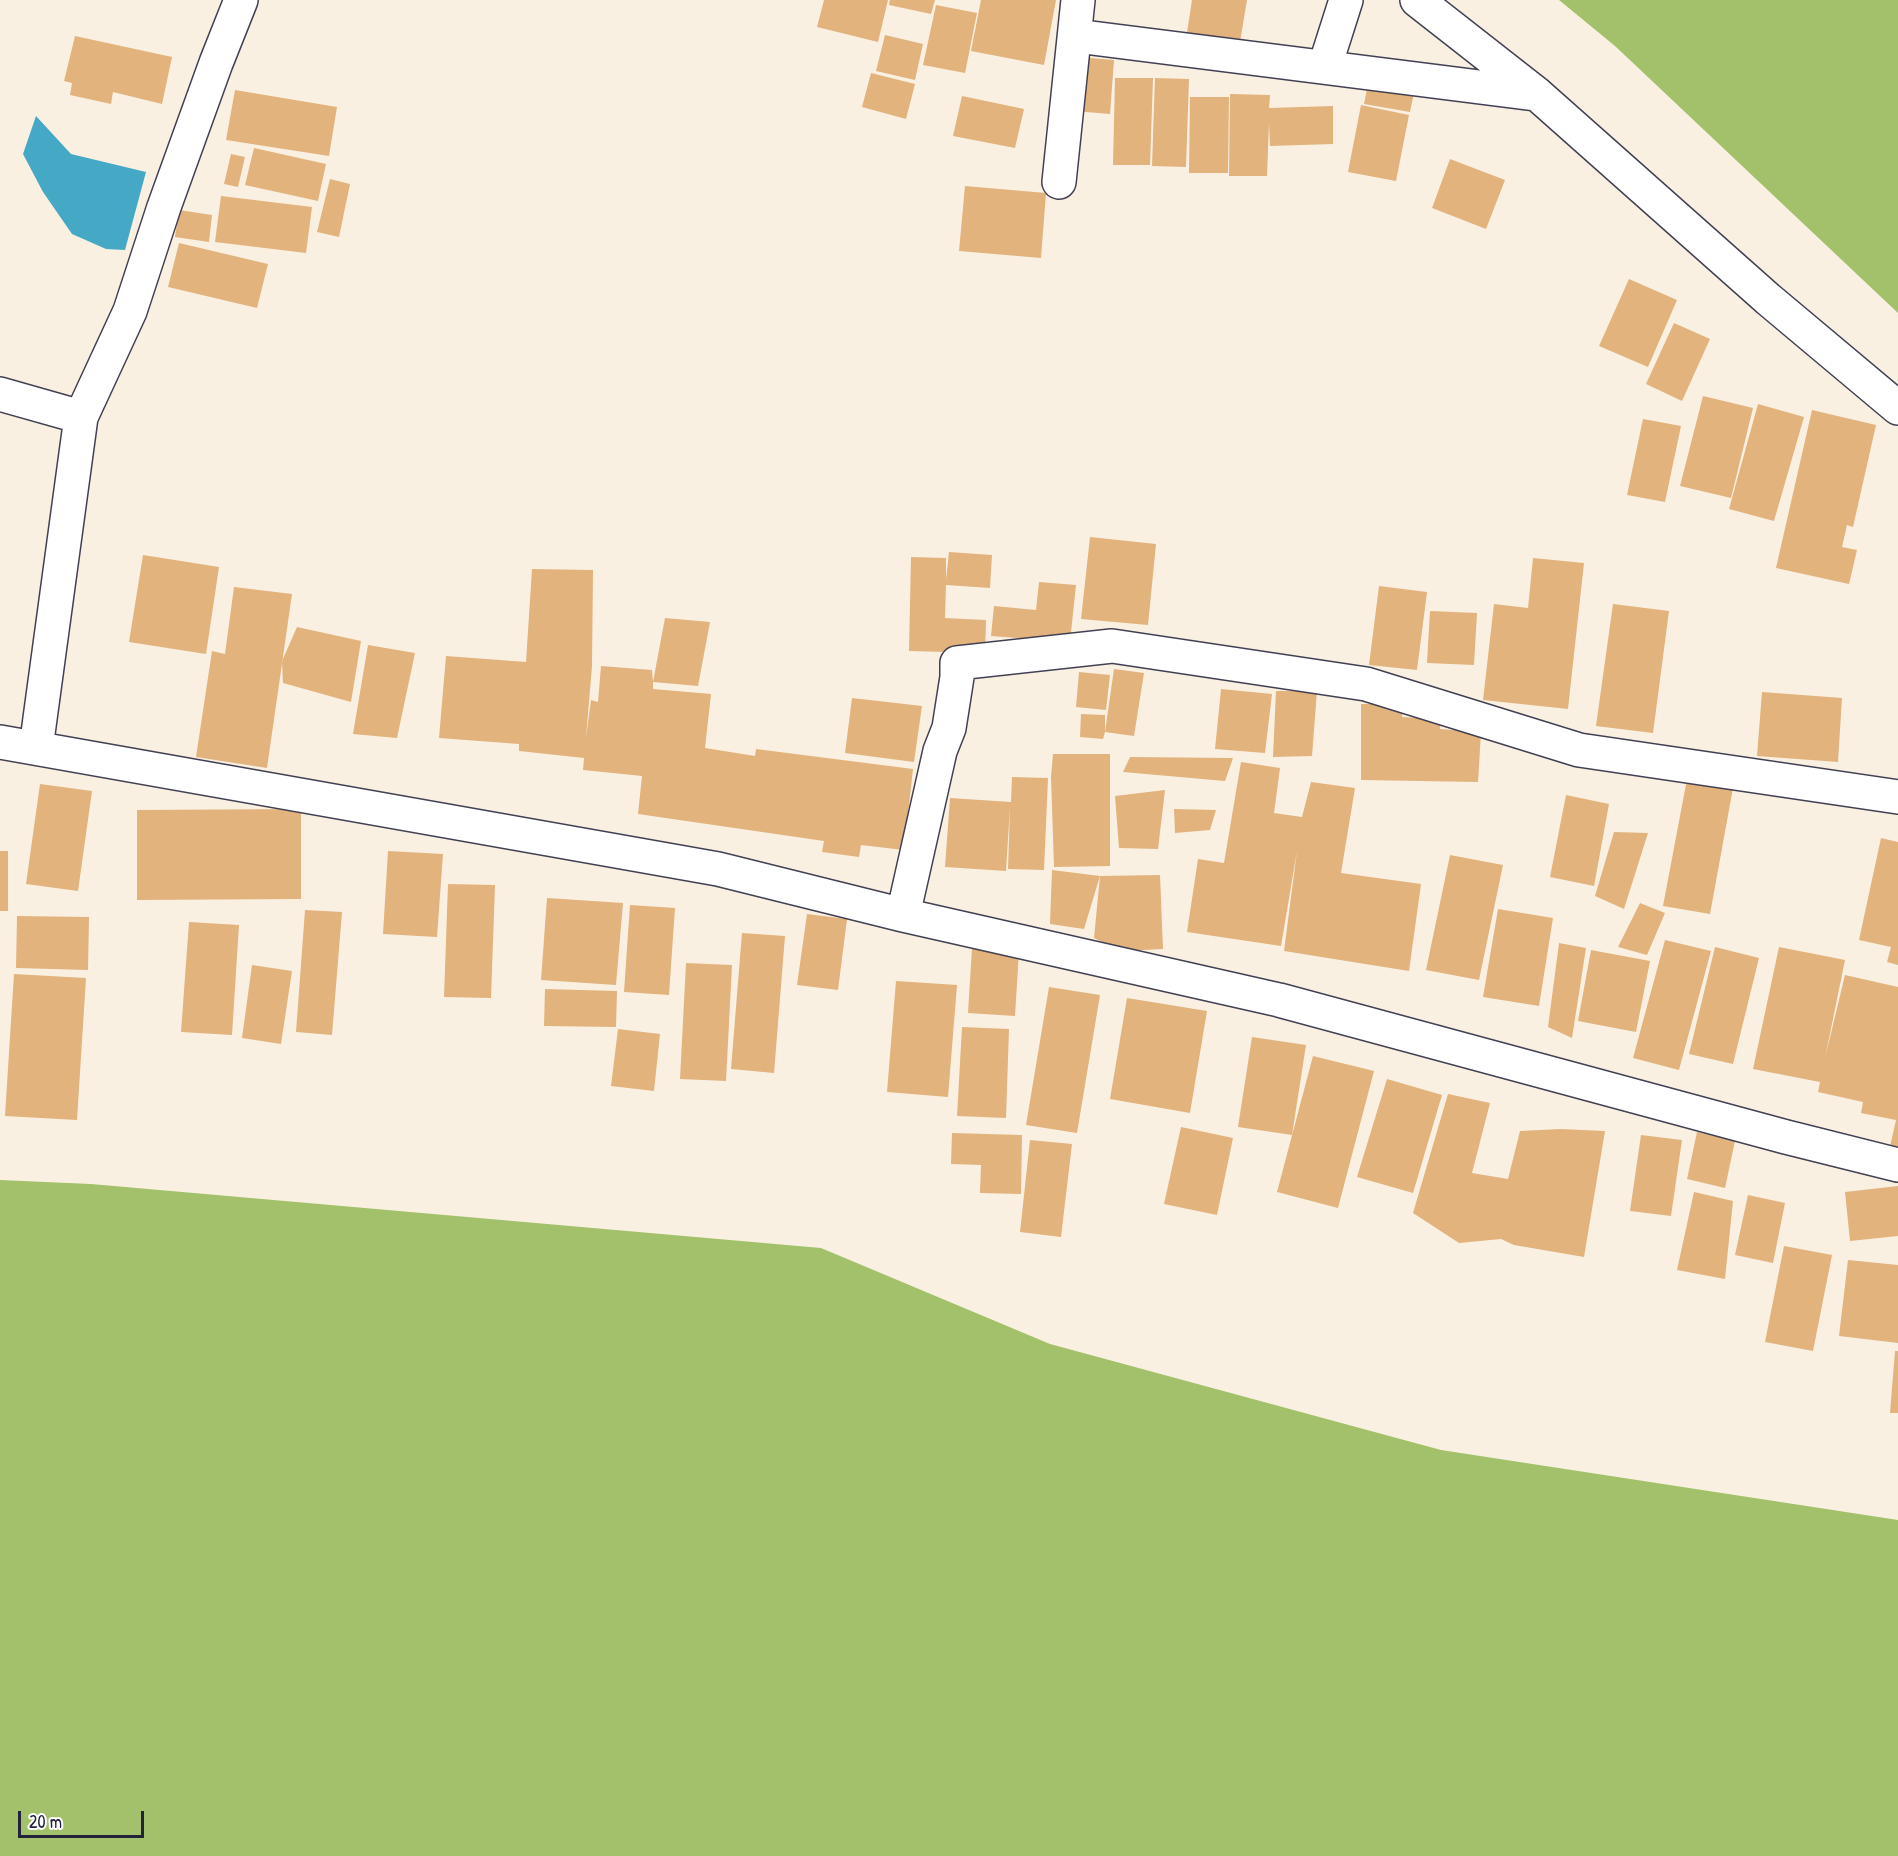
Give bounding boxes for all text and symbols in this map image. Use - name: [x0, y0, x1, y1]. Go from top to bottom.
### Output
- scale bar: [21, 1799, 147, 1837]
- text: 20 m: [29, 1809, 62, 1834]

